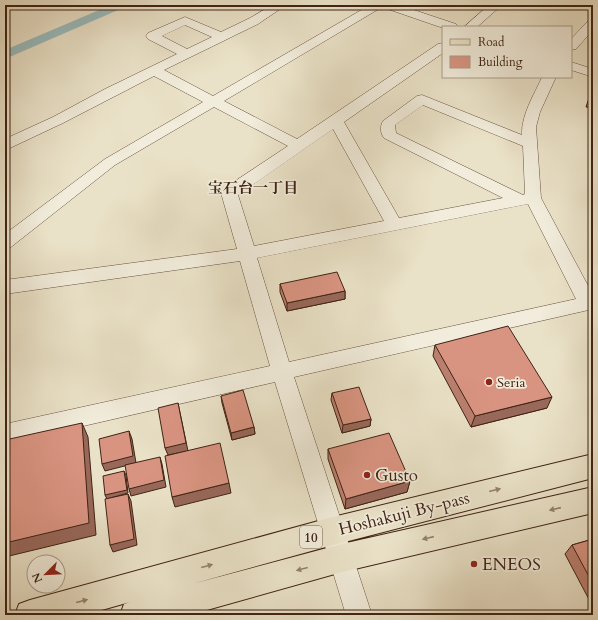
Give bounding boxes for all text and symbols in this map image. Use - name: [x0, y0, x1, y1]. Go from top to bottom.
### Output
- legend: [442, 26, 572, 78]
- text: Road: [478, 34, 505, 50]
- text: Building: [478, 54, 523, 70]
- district label: 宝石台一丁目: [208, 178, 298, 198]
- place label: Seria: [497, 373, 525, 392]
- marker: Seria: [484, 377, 494, 387]
- place label: Gusto: [375, 464, 418, 487]
- marker: Gusto: [362, 470, 372, 480]
- street label: Hoshakuji By-pass: [336, 486, 472, 541]
- one-way arrow: [489, 487, 501, 493]
- one-way arrow: [549, 506, 561, 512]
- road number: 10: [300, 526, 322, 548]
- one-way arrow: [422, 536, 435, 542]
- place label: ENEOS: [482, 553, 541, 576]
- north arrow: [26, 554, 66, 594]
- marker: ENEOS: [469, 559, 479, 569]
- one-way arrow: [201, 563, 213, 569]
- one-way arrow: [296, 567, 309, 573]
- text: N: [28, 570, 46, 585]
- one-way arrow: [76, 598, 88, 604]

